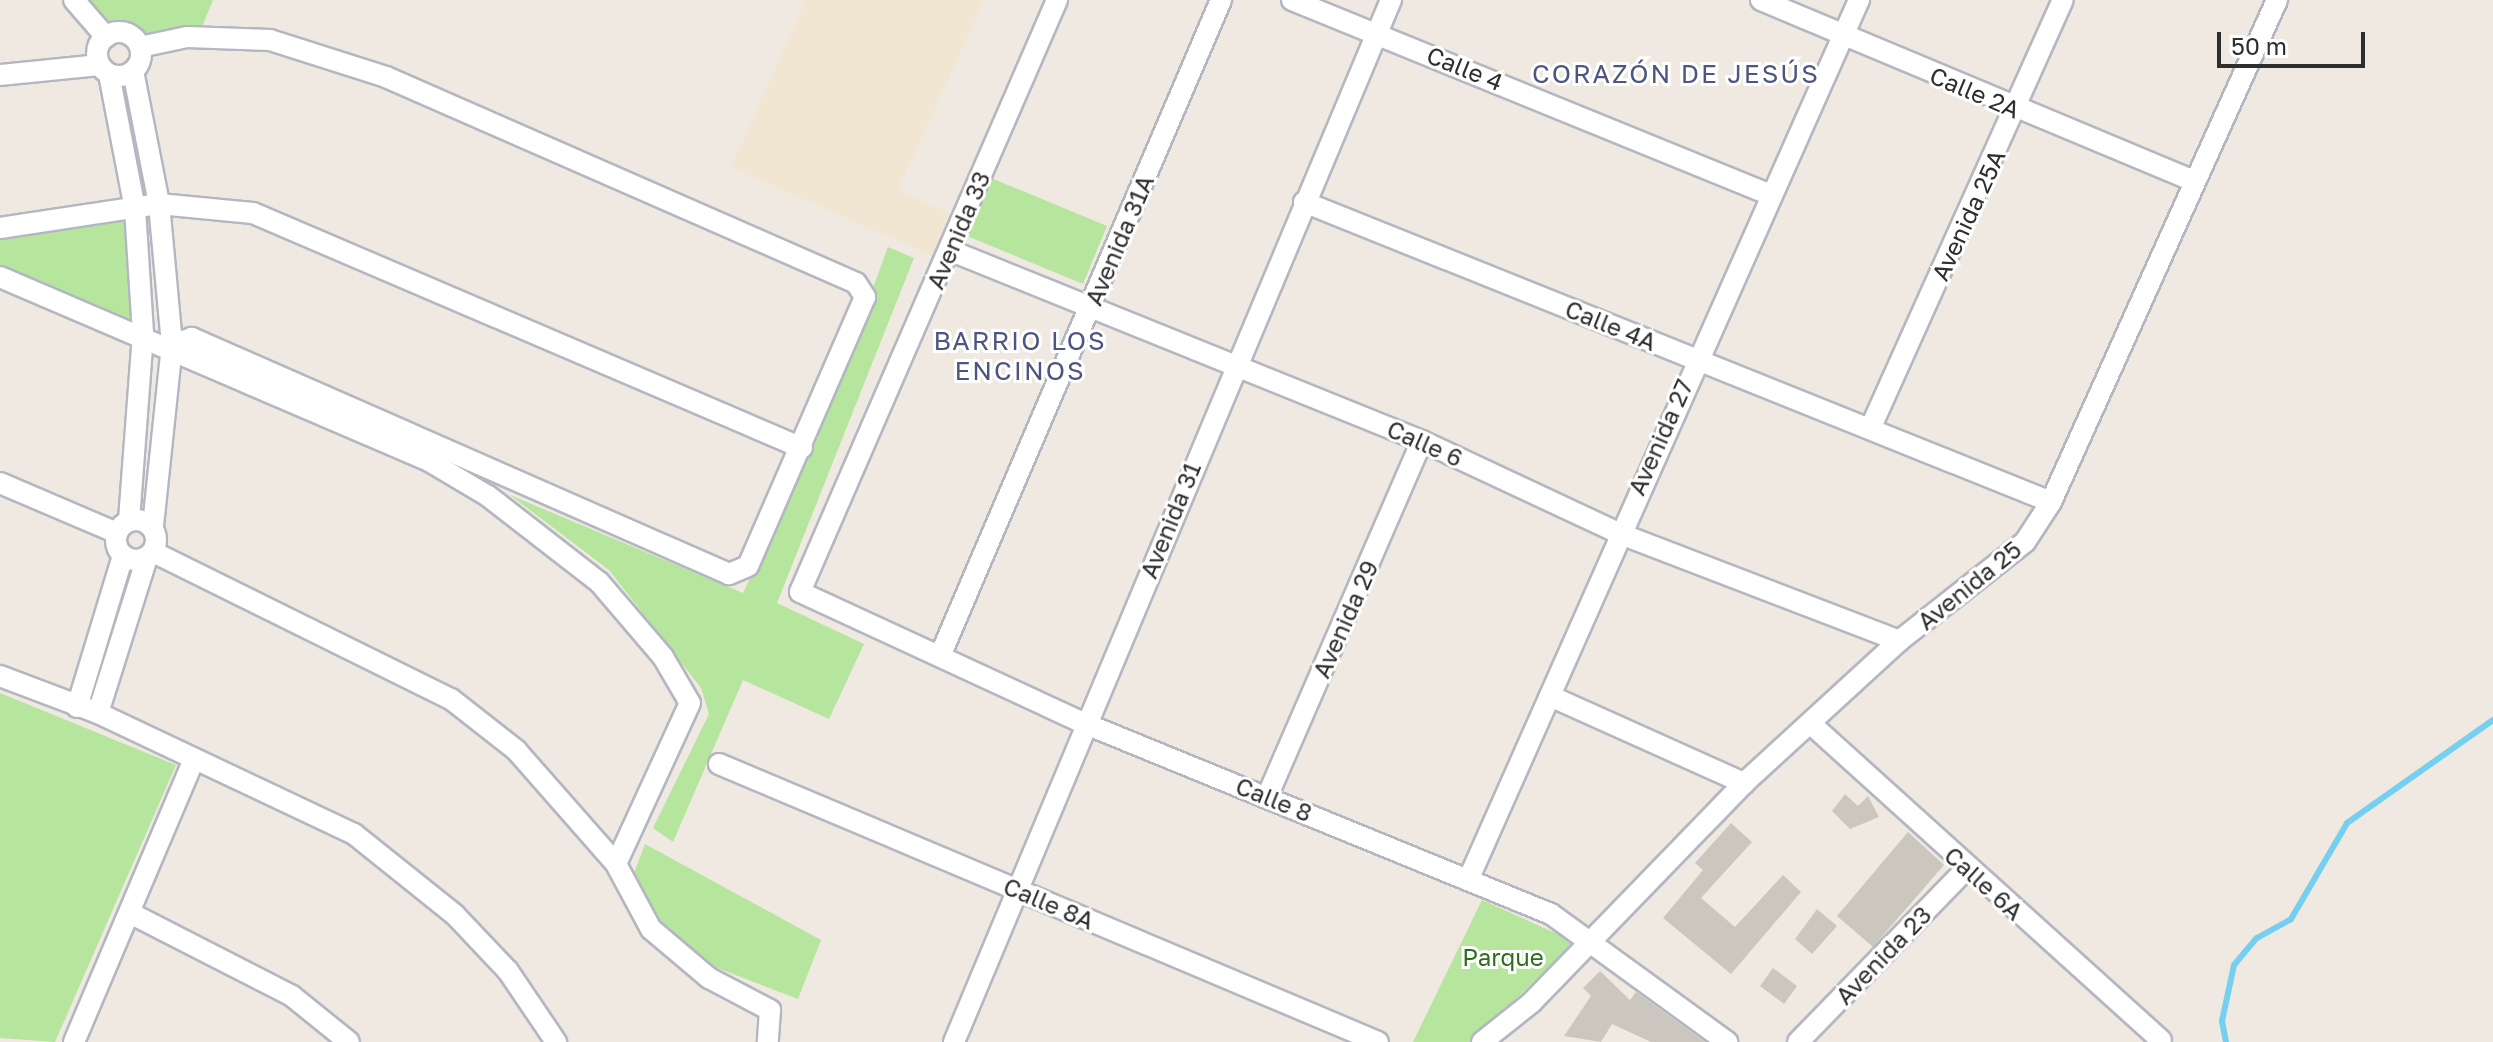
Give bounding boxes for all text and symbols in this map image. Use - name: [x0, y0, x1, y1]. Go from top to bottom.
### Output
- scale bar: [2221, 16, 2369, 66]
- text: 50 m: [2231, 31, 2287, 60]
- street label: Calle 4: [1423, 40, 1507, 96]
- district label: CORAZÓN DE JESÚS: [1532, 58, 1820, 90]
- street label: Calle 2A: [1926, 60, 2024, 124]
- street label: Avenida 25A: [1925, 145, 2011, 285]
- street label: Avenida 33: [920, 167, 996, 293]
- street label: Avenida 31A: [1079, 170, 1159, 310]
- street label: Calle 4A: [1561, 294, 1661, 356]
- district label: BARRIO LOS ENCINOS: [933, 325, 1107, 386]
- street label: Avenida 27: [1622, 375, 1698, 499]
- street label: Calle 6: [1383, 414, 1467, 472]
- street label: Avenida 31: [1134, 458, 1206, 582]
- street label: Avenida 25: [1911, 535, 2027, 635]
- street label: Avenida 29: [1306, 556, 1384, 682]
- street label: Calle 8: [1232, 771, 1316, 827]
- street label: Calle 6A: [1939, 840, 2029, 926]
- street label: Calle 8A: [999, 871, 1099, 935]
- street label: Avenida 23: [1829, 900, 1937, 1010]
- park label: Parque: [1462, 943, 1544, 971]

